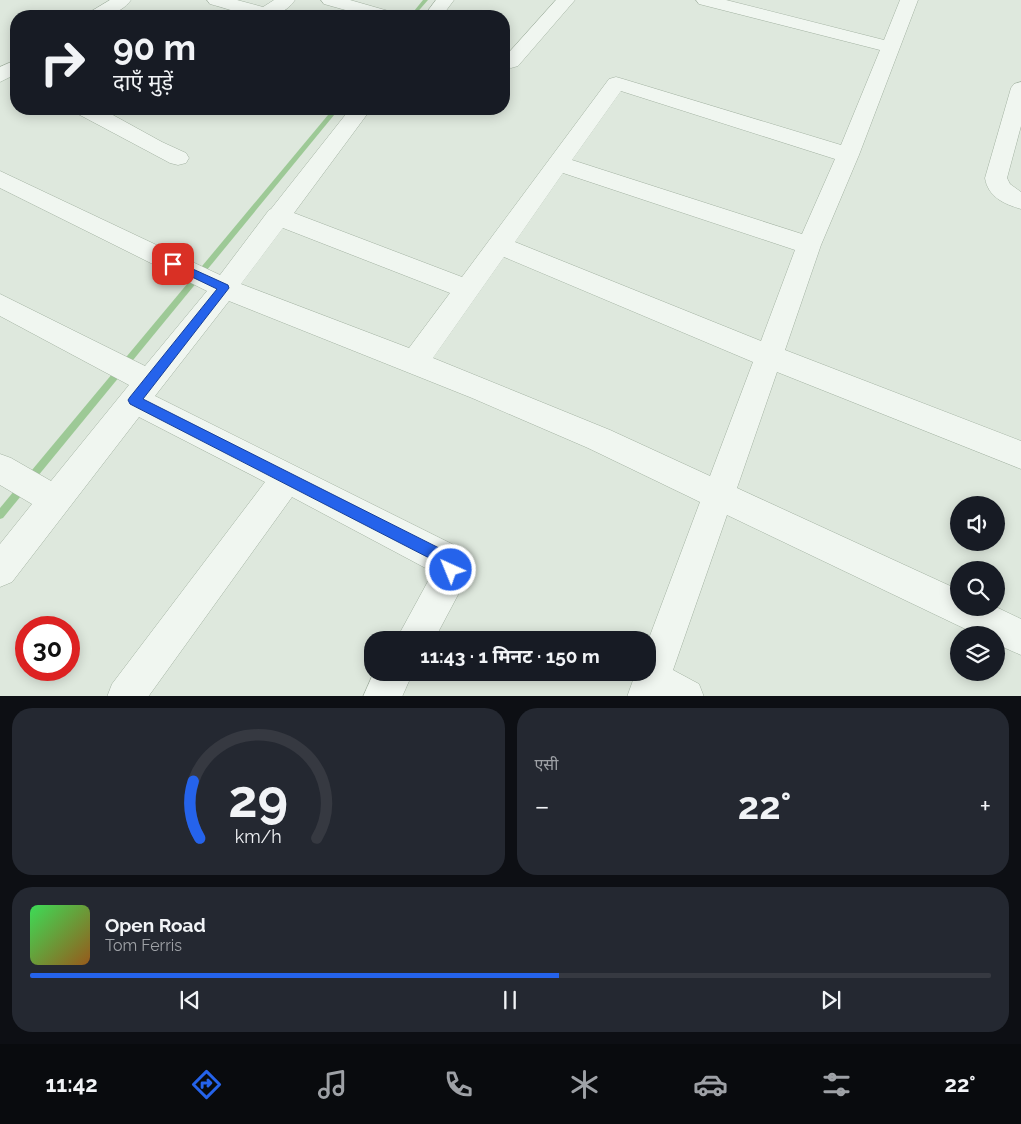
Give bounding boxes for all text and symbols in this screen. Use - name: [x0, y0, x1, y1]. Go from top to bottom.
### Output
- text: 90 m: [113, 27, 196, 68]
- icon: right: [30, 30, 95, 95]
- text: दाएँ मुड़ें: [113, 69, 173, 95]
- pin: [152, 243, 194, 285]
- icon: arrive: [159, 250, 187, 278]
- map controls: [950, 496, 1005, 681]
- button: sound: [950, 496, 1005, 551]
- position arrow: [424, 543, 476, 595]
- button: search: [950, 561, 1005, 616]
- speed limit sign: 30: [15, 616, 80, 681]
- button: layers: [950, 626, 1005, 681]
- text: 11:43 · 1 मिनट · 150 m: [420, 645, 600, 667]
- text: एसी: [535, 755, 558, 774]
- text: 29: [228, 768, 288, 829]
- text: 22°: [738, 783, 791, 828]
- text: −: [535, 790, 550, 823]
- text: +: [979, 790, 991, 823]
- text: km/h: [235, 826, 282, 847]
- text: Open Road: [105, 914, 206, 936]
- text: Tom Ferris: [105, 936, 182, 955]
- icon: previous: [176, 986, 204, 1014]
- icon: pause: [496, 986, 524, 1014]
- icon: next: [817, 986, 845, 1014]
- icon: directions: [189, 1067, 224, 1102]
- icon: music: [315, 1067, 350, 1102]
- icon: phone: [441, 1067, 476, 1102]
- icon: climate: [567, 1067, 602, 1102]
- icon: car: [693, 1067, 728, 1102]
- icon: filters: [819, 1067, 854, 1102]
- text: 11:42: [45, 1071, 98, 1097]
- text: 22°: [945, 1071, 975, 1097]

